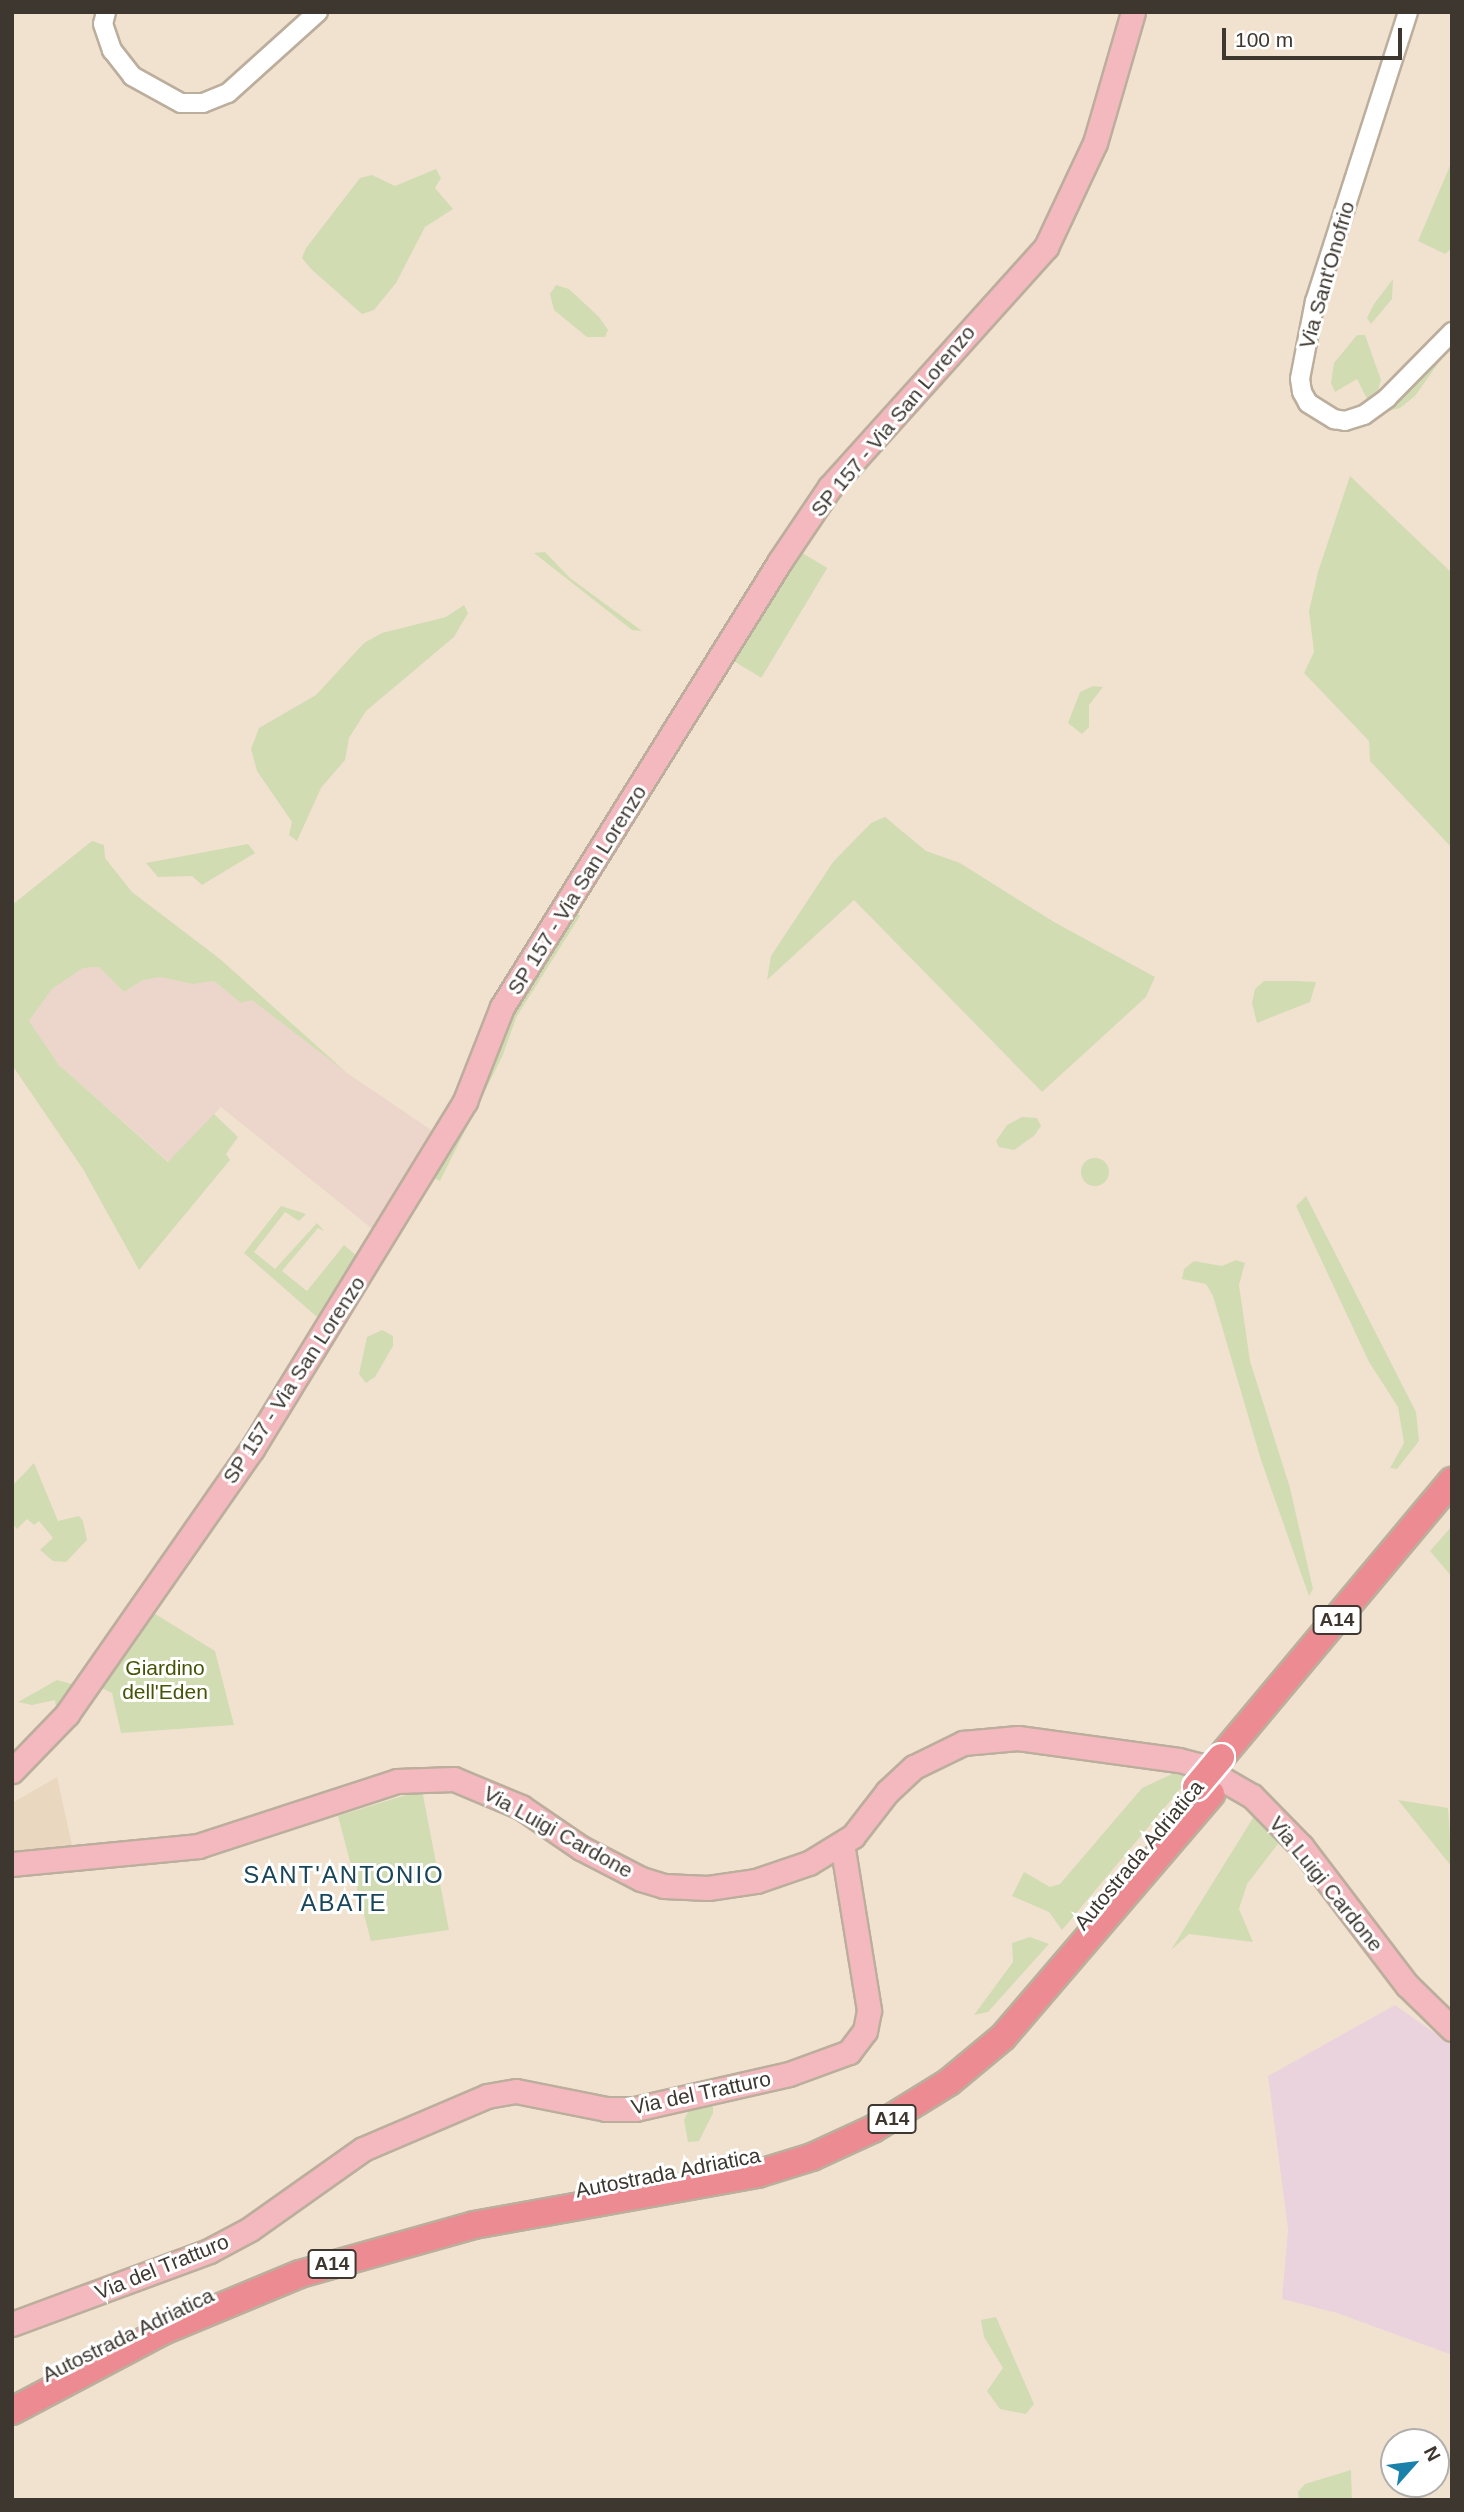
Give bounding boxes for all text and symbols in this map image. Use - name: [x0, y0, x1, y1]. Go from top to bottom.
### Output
- scale bar: [1226, 14, 1406, 58]
- text: 100 m: [1235, 28, 1293, 51]
- street label: Via Sant'Onofrio: [1294, 199, 1360, 351]
- street label: SP 157 - Via San Lorenzo: [805, 320, 981, 522]
- street label: SP 157 - Via San Lorenzo: [502, 781, 652, 999]
- street label: SP 157 - Via San Lorenzo: [217, 1271, 371, 1489]
- road number: A14: [1312, 1604, 1362, 1636]
- park label: Giardino dell'Eden: [122, 1655, 208, 1705]
- street label: Autostrada Adriatica: [1069, 1774, 1209, 1936]
- street label: Via Luigi Cardone: [479, 1781, 637, 1883]
- street label: Via Luigi Cardone: [1264, 1811, 1388, 1957]
- district label: SANT'ANTONIO ABATE: [245, 1861, 443, 1917]
- street label: Via del Tratturo: [629, 2066, 773, 2120]
- road number: A14: [868, 2104, 917, 2134]
- street label: Autostrada Adriatica: [573, 2143, 763, 2203]
- street label: Via del Tratturo: [91, 2229, 233, 2305]
- road number: A14: [308, 2248, 356, 2280]
- street label: Autostrada Adriatica: [37, 2282, 219, 2388]
- north arrow: [1380, 2428, 1450, 2498]
- text: N: [1420, 2443, 1445, 2465]

